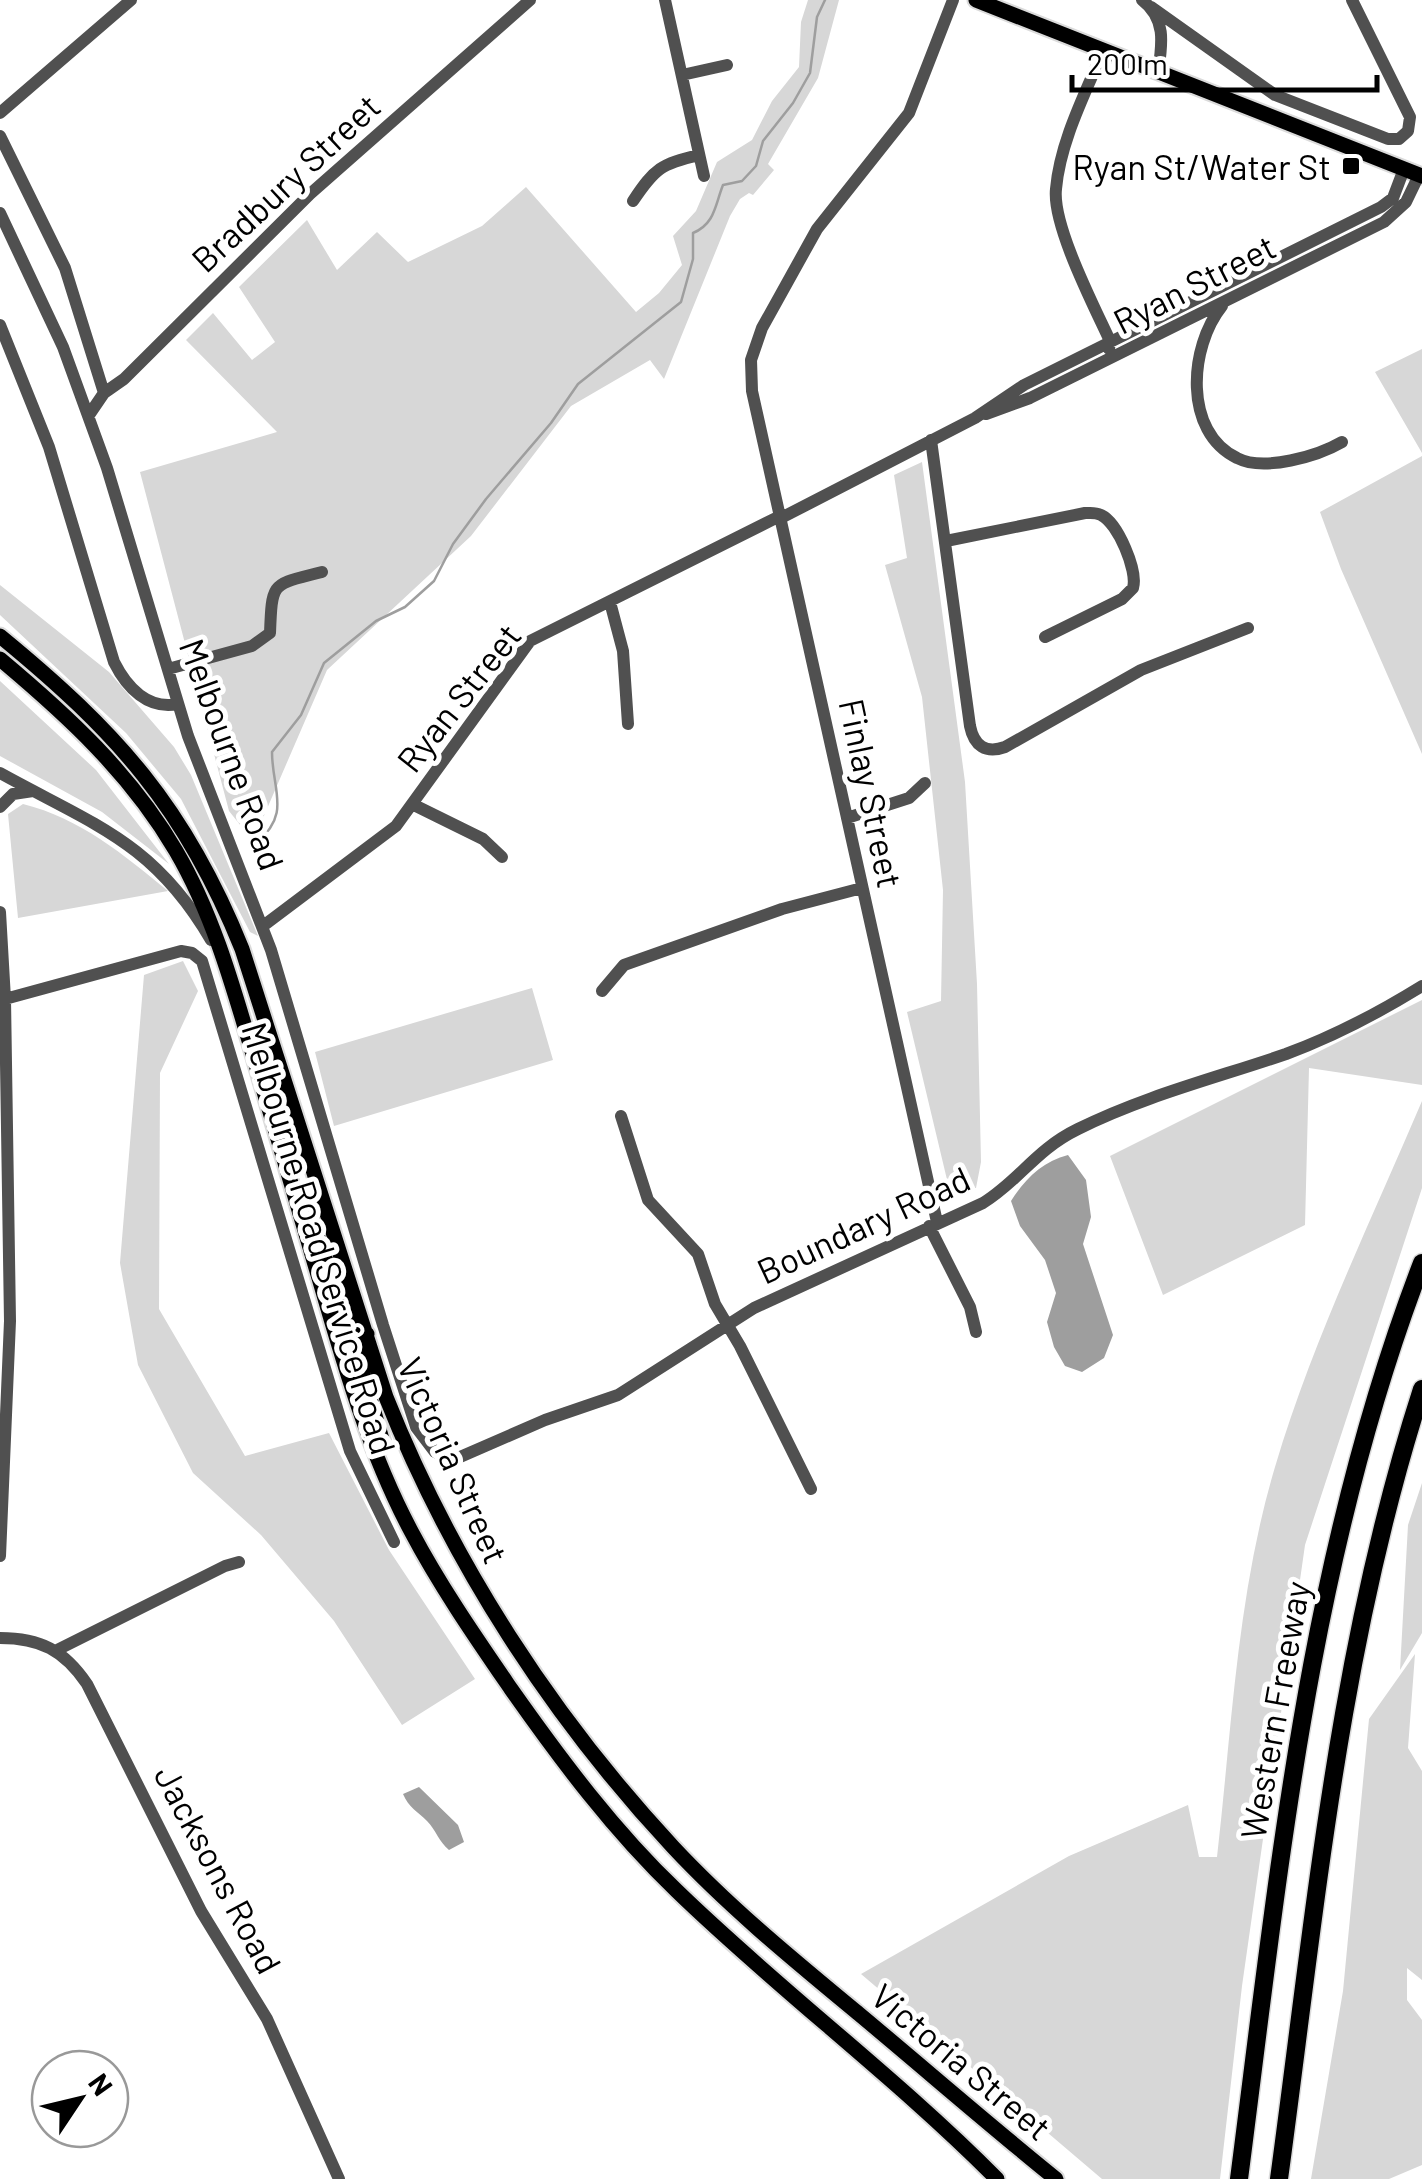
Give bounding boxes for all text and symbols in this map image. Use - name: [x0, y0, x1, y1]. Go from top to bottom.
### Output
- scale bar: [1072, 30, 1377, 92]
- text: 200 m: [1087, 45, 1168, 81]
- street label: Bradbury Street: [182, 84, 388, 280]
- place label: Ryan St/Water St: [1072, 145, 1331, 187]
- marker: Ryan St/Water St: [1340, 155, 1362, 177]
- street label: Ryan Street: [1106, 224, 1282, 342]
- street label: Ryan Street: [387, 615, 529, 779]
- street label: Melbourne Road: [172, 633, 294, 875]
- street label: Finlay Street: [831, 695, 913, 891]
- street label: Melbourne Road Service Road: [234, 1017, 406, 1459]
- street label: Boundary Road: [750, 1156, 976, 1292]
- street label: Victoria Street: [390, 1350, 518, 1570]
- street label: Western Freeway: [1231, 1578, 1317, 1842]
- street label: Jacksons Road: [147, 1758, 291, 1980]
- street label: Victoria Street: [864, 1974, 1060, 2148]
- north arrow: [30, 2049, 130, 2149]
- text: N: [82, 2067, 121, 2101]

